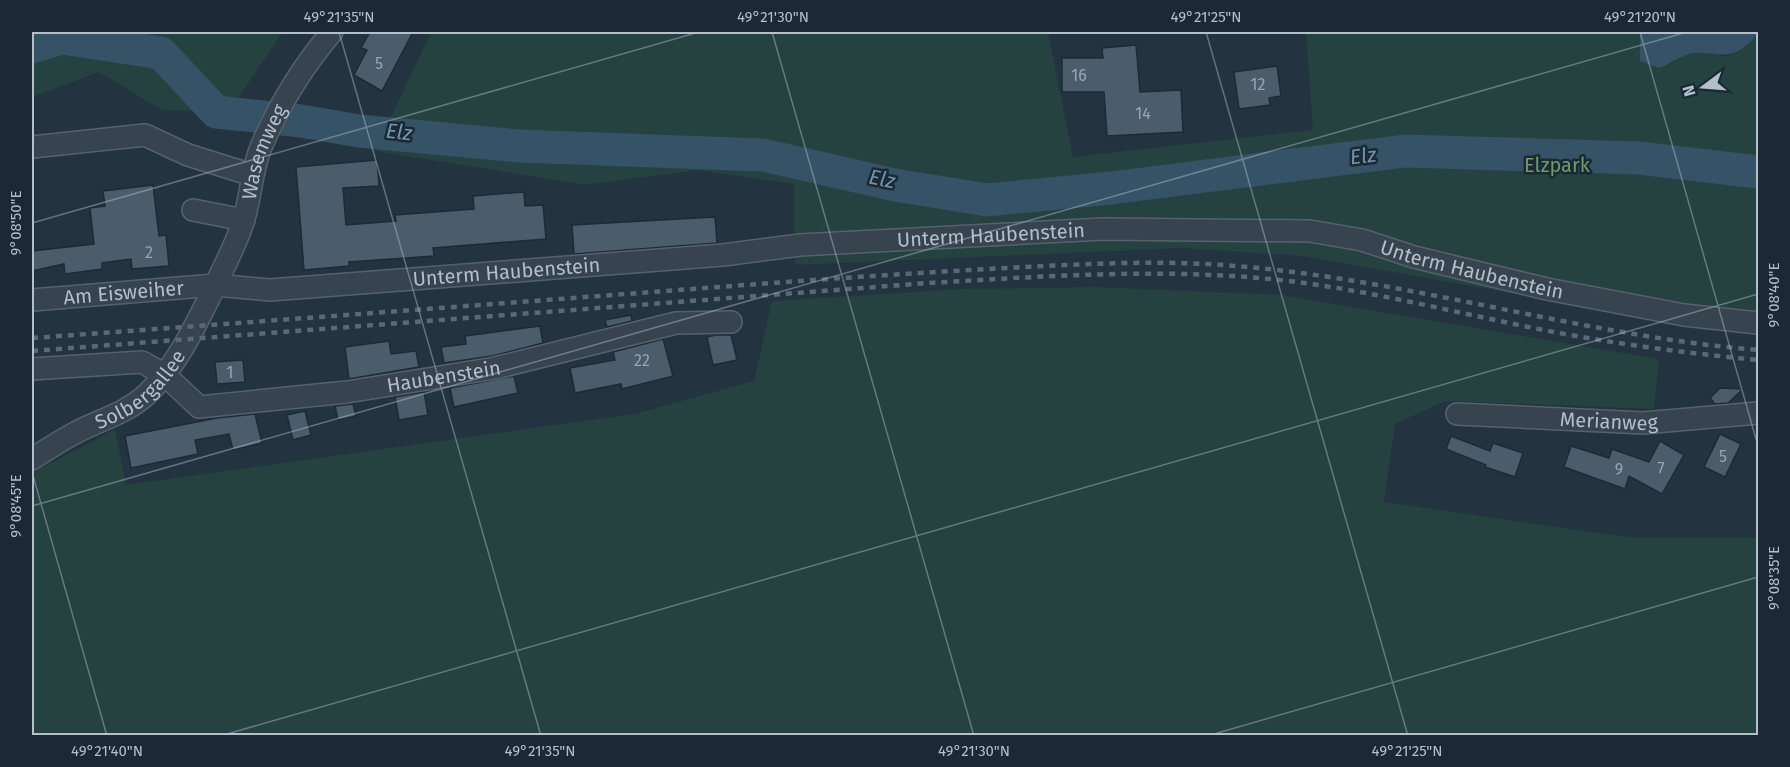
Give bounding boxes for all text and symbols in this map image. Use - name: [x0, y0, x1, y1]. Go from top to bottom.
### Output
- text: 49°21'35"N: [303, 8, 375, 26]
- text: 49°21'30"N: [737, 8, 809, 26]
- text: 49°21'25"N: [1171, 8, 1241, 26]
- text: 49°21'20"N: [1604, 8, 1676, 26]
- house number: 5: [375, 54, 383, 73]
- north arrow: [1673, 57, 1733, 117]
- house number: 16: [1071, 66, 1087, 85]
- house number: 12: [1251, 75, 1265, 94]
- text: N: [1678, 83, 1700, 99]
- street label: Wasemweg: [237, 100, 292, 201]
- house number: 14: [1135, 104, 1151, 123]
- water label: Elz: [385, 118, 414, 146]
- water label: Elz: [1348, 141, 1379, 171]
- park label: Elzpark: [1524, 153, 1591, 177]
- water label: Elz: [867, 164, 898, 194]
- text: 9°08'50"E: [7, 190, 25, 256]
- street label: Unterm Haubenstein: [896, 218, 1086, 252]
- street label: Unterm Haubenstein: [1377, 235, 1566, 304]
- house number: 2: [145, 243, 153, 262]
- street label: Unterm Haubenstein: [412, 253, 601, 291]
- text: 9°08'40"E: [1765, 262, 1783, 328]
- street label: Am Eisweiher: [63, 276, 185, 309]
- street label: Solbergallee: [91, 345, 190, 434]
- house number: 22: [634, 351, 650, 370]
- street label: Haubenstein: [385, 355, 502, 397]
- house number: 1: [227, 363, 233, 382]
- street label: Merianweg: [1559, 407, 1659, 435]
- house number: 5: [1719, 447, 1727, 466]
- house number: 7: [1657, 459, 1665, 478]
- house number: 9: [1615, 460, 1623, 479]
- text: 9°08'45"E: [7, 474, 25, 538]
- text: 9°08'35"E: [1765, 546, 1783, 610]
- text: 49°21'40"N: [71, 742, 143, 760]
- text: 49°21'35"N: [504, 742, 576, 760]
- text: 49°21'30"N: [938, 742, 1010, 760]
- text: 49°21'25"N: [1372, 742, 1442, 760]

